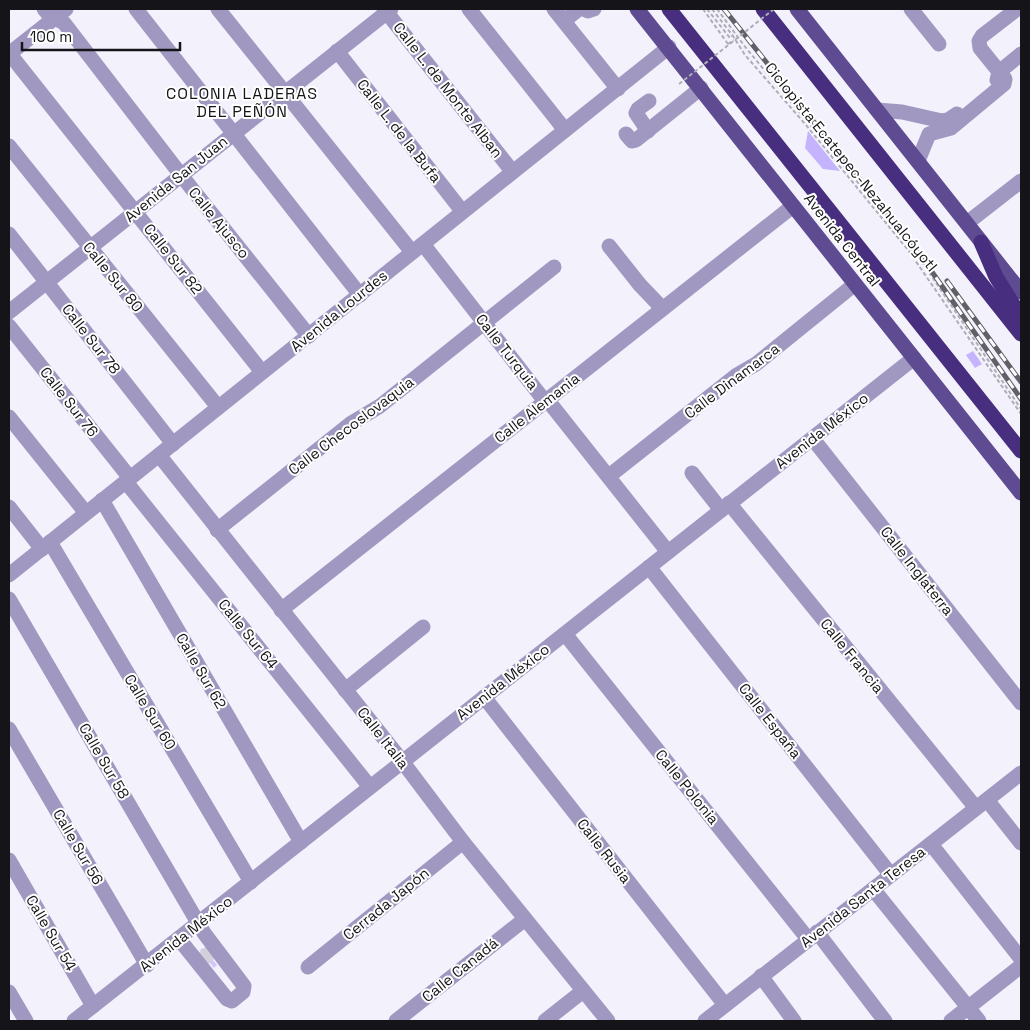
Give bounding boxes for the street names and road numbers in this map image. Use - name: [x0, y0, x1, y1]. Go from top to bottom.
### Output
- street label: Calle L. de Monte Alban: [389, 18, 507, 161]
- street label: Ciclopista Ecatepec-Nezahualcóyotl: [761, 58, 942, 275]
- street label: Calle L. de la Bufa: [353, 75, 446, 187]
- street label: Avenida San Juan: [120, 131, 231, 226]
- street label: Calle Ajusco: [185, 183, 254, 262]
- street label: Avenida Central: [800, 189, 885, 290]
- street label: Calle Sur 82: [140, 220, 207, 298]
- street label: Calle Sur 80: [79, 238, 148, 316]
- street label: Avenida Lourdes: [286, 266, 391, 356]
- street label: Calle Sur 78: [58, 300, 125, 378]
- street label: Calle Turquia: [472, 310, 543, 394]
- street label: Calle Dinamarca: [680, 338, 783, 423]
- street label: Calle Sur 76: [36, 363, 103, 441]
- street label: Calle Alemania: [490, 368, 583, 447]
- street label: Calle Checoslovaquia: [284, 372, 418, 479]
- street label: Avenida México: [771, 388, 872, 473]
- street label: Calle Inglaterra: [877, 522, 958, 619]
- street label: Calle Sur 64: [214, 595, 282, 673]
- street label: Calle Francia: [816, 614, 889, 697]
- street label: Calle Sur 62: [172, 629, 231, 712]
- street label: Avenida México: [452, 639, 553, 724]
- street label: Calle Sur 60: [120, 670, 180, 753]
- street label: Calle España: [735, 679, 806, 763]
- street label: Calle Italia: [353, 703, 414, 773]
- street label: Calle Sur 58: [75, 719, 134, 802]
- street label: Calle Polonia: [651, 745, 724, 828]
- street label: Calle Sur 56: [49, 805, 108, 888]
- street label: Calle Rusia: [573, 814, 636, 887]
- street label: Avenida Santa Teresa: [796, 842, 929, 951]
- street label: Cerrada Japón: [339, 863, 433, 944]
- street label: Calle Sur 54: [22, 891, 81, 974]
- street label: Avenida México: [135, 891, 236, 976]
- street label: Calle Canadá: [418, 933, 502, 1006]

